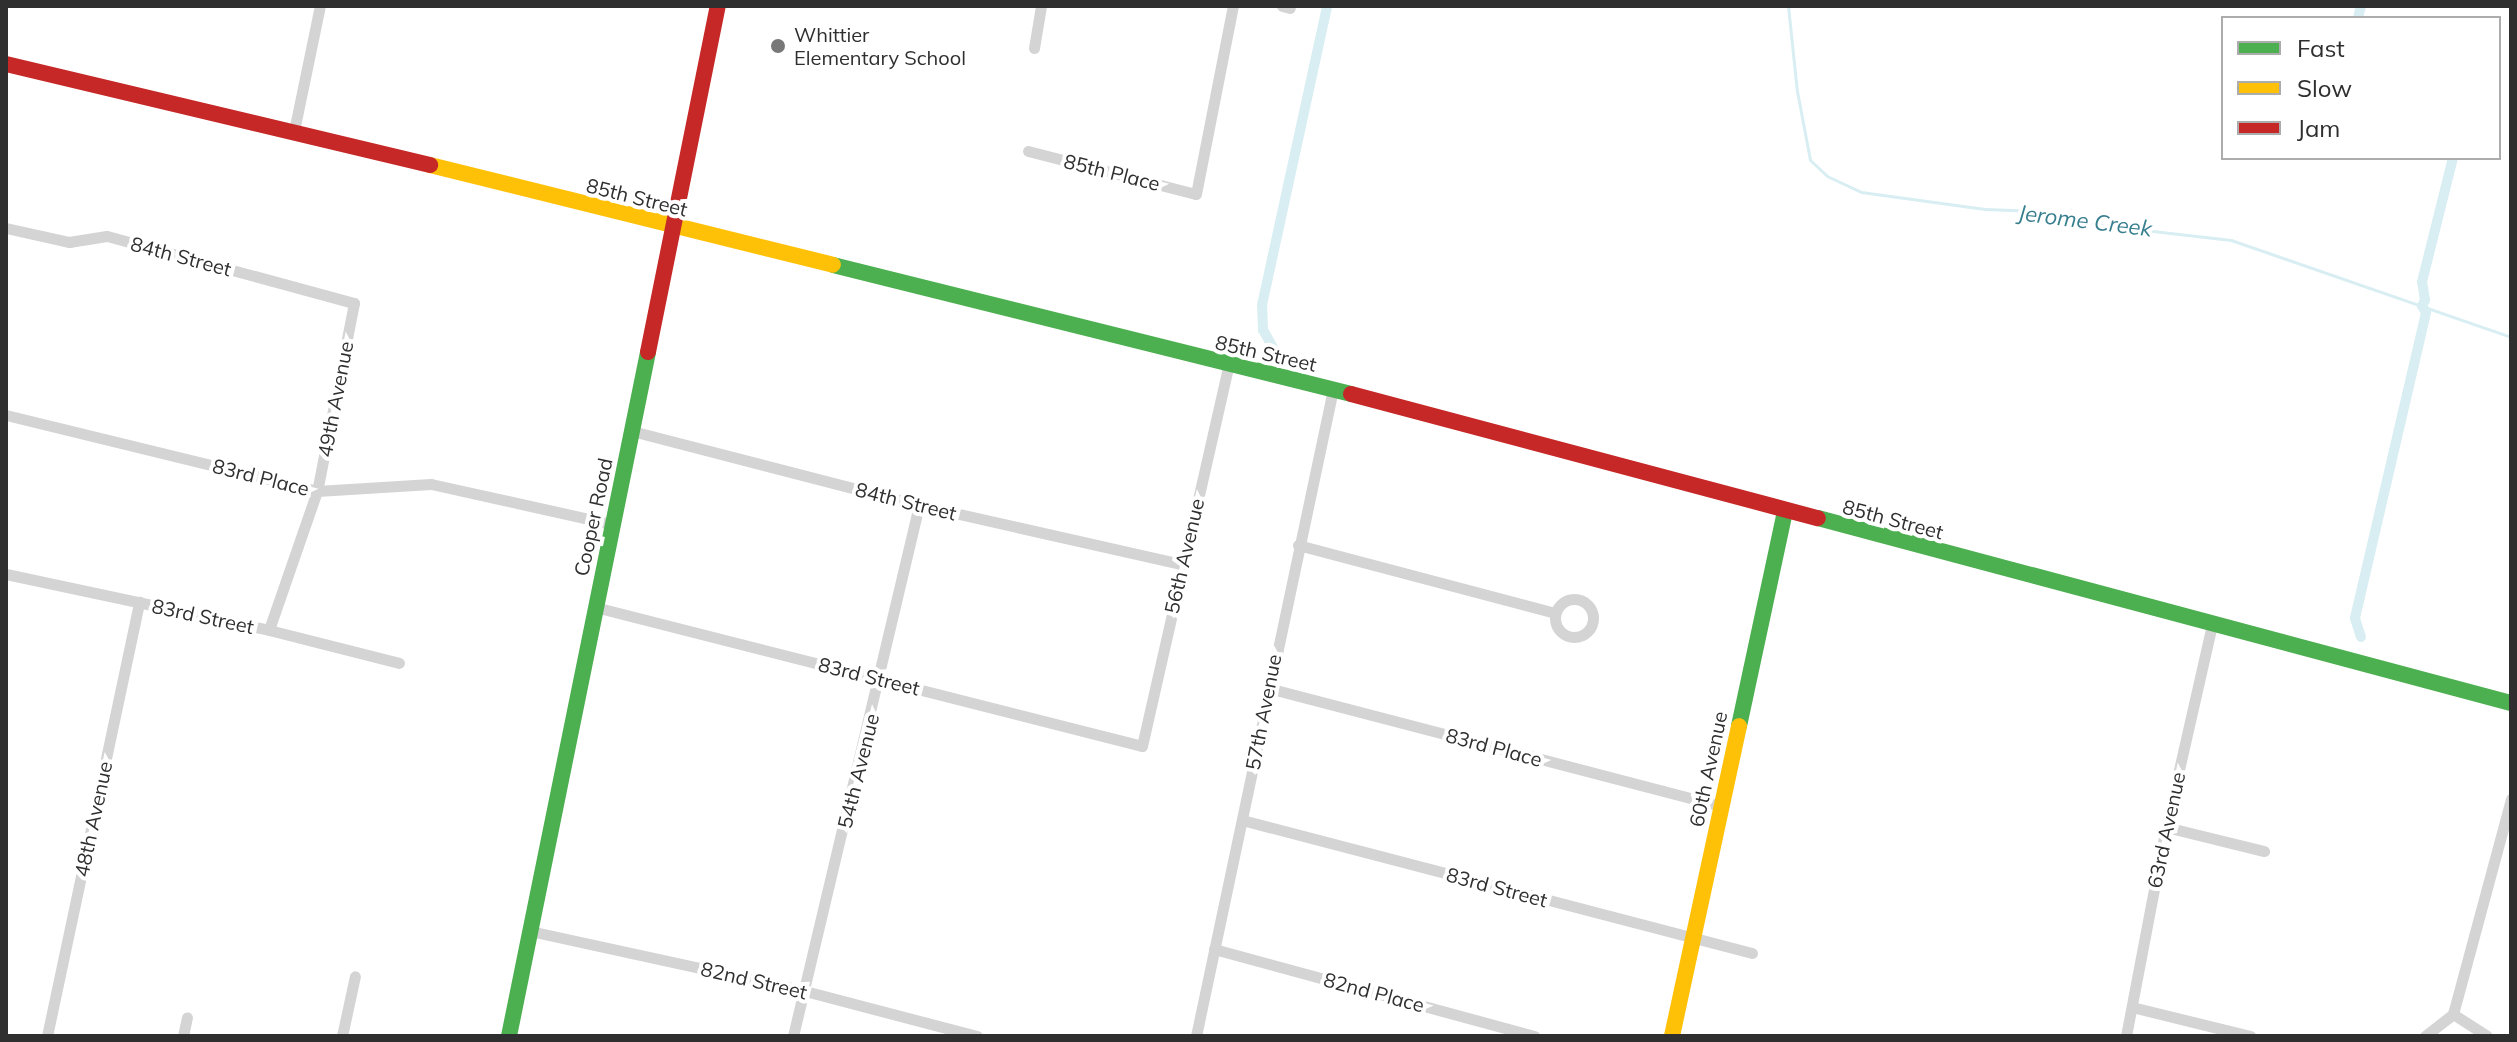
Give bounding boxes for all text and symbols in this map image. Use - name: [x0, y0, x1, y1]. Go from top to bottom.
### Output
- legend: [2221, 16, 2501, 160]
- place label: Whittier Elementary School: [794, 22, 966, 69]
- text: Fast: [2297, 33, 2345, 63]
- marker: Whittier Elementary School: [769, 37, 787, 55]
- text: Slow: [2297, 73, 2352, 103]
- text: Jam: [2297, 113, 2340, 143]
- street label: 85th Place: [1061, 148, 1163, 196]
- street label: 85th Street: [584, 173, 690, 221]
- water label: Jerome Creek: [2016, 200, 2154, 242]
- street label: 84th Street: [128, 231, 234, 281]
- street label: 85th Street: [1213, 330, 1319, 376]
- street label: 49th Avenue: [312, 339, 358, 459]
- street label: 83rd Place: [210, 453, 312, 501]
- street label: Cooper Road: [569, 456, 617, 578]
- street label: 84th Street: [853, 477, 959, 525]
- street label: 85th Street: [1840, 494, 1946, 544]
- street label: 56th Avenue: [1159, 496, 1209, 616]
- street label: 83rd Street: [150, 593, 256, 639]
- street label: 83rd Street: [816, 652, 922, 700]
- street label: 57th Avenue: [1240, 652, 1286, 772]
- street label: 60th Avenue: [1684, 709, 1732, 829]
- street label: 54th Avenue: [832, 711, 884, 831]
- street label: 83rd Place: [1443, 723, 1545, 771]
- street label: 48th Avenue: [69, 759, 117, 879]
- street label: 63rd Avenue: [2142, 770, 2190, 890]
- street label: 83rd Street: [1444, 862, 1550, 912]
- street label: 82nd Street: [699, 956, 809, 1004]
- street label: 82nd Place: [1321, 967, 1427, 1017]

